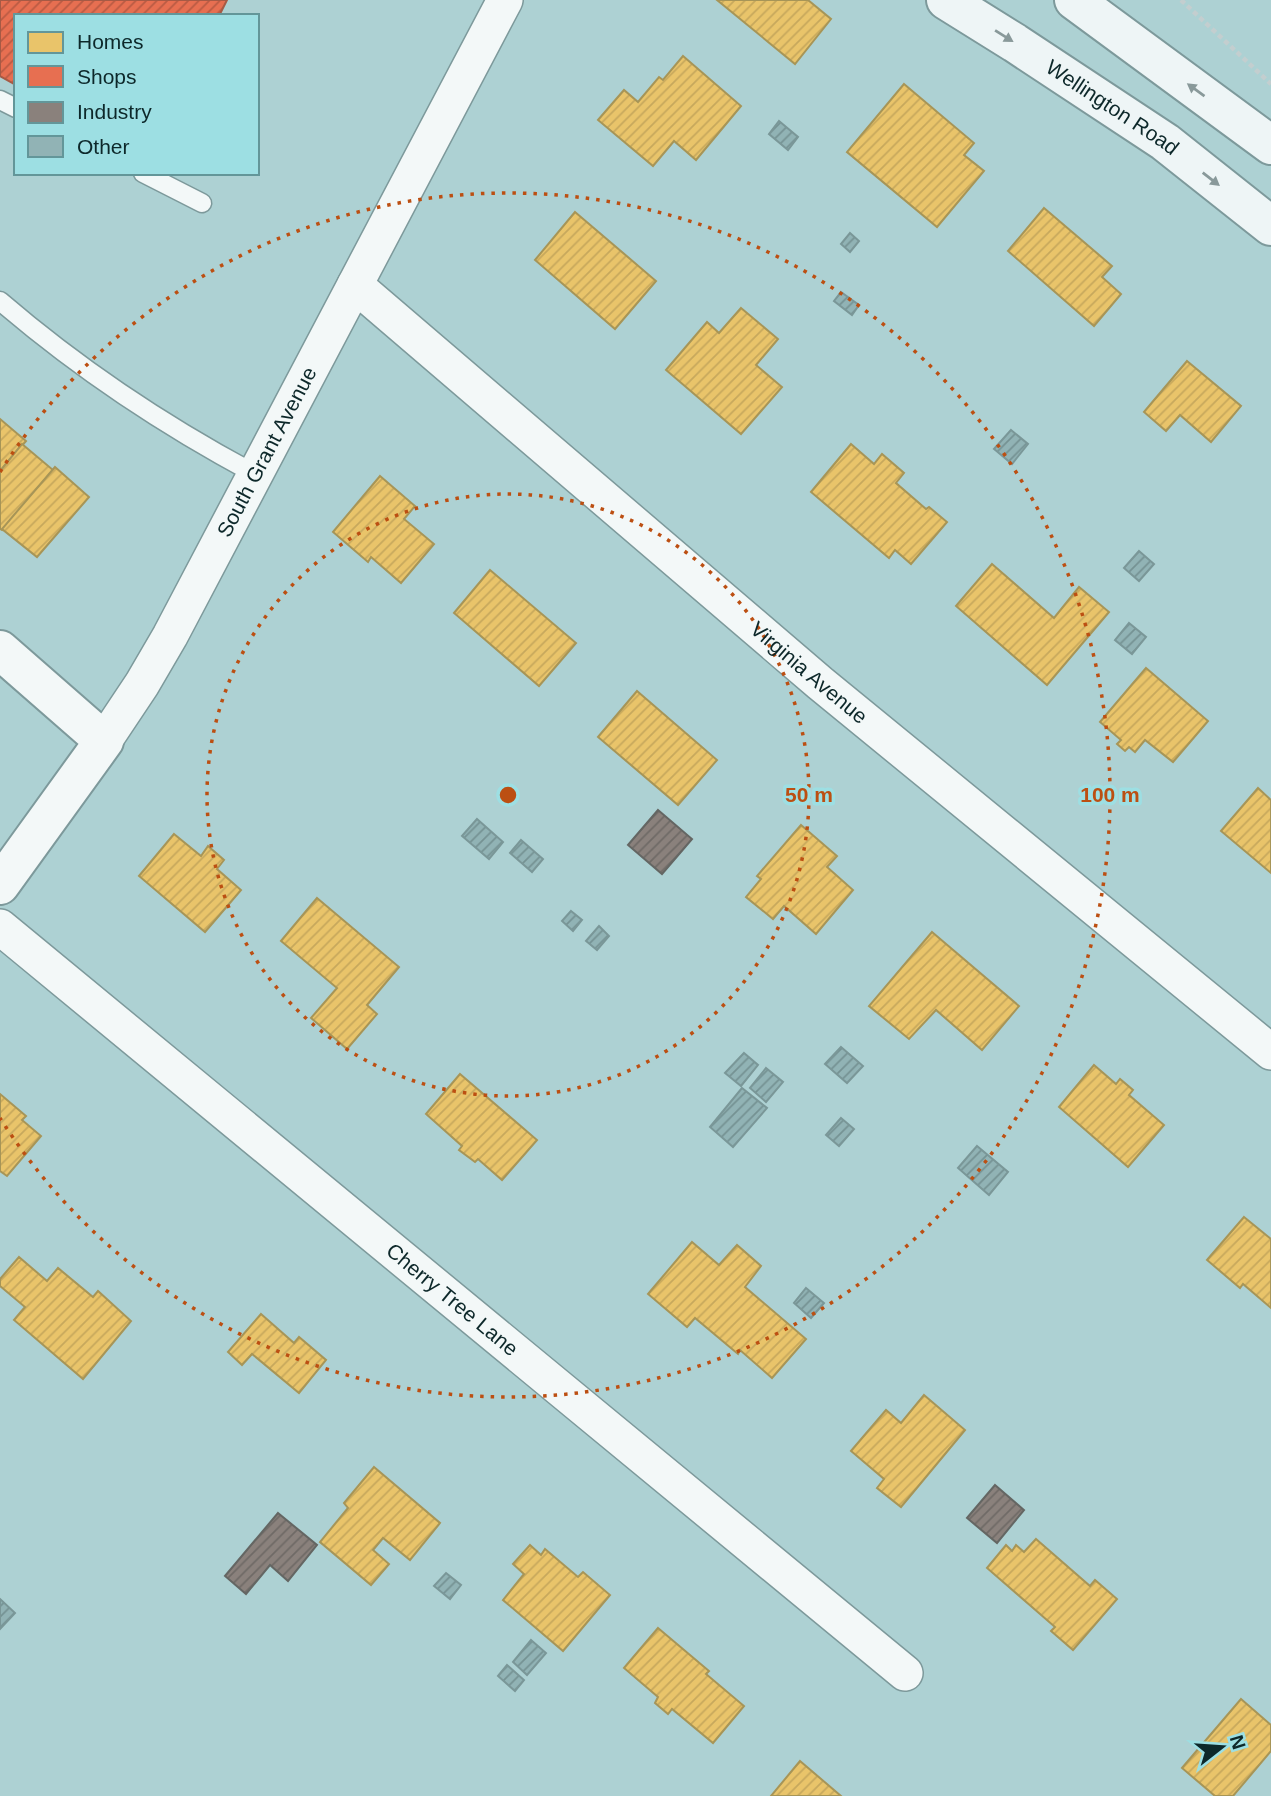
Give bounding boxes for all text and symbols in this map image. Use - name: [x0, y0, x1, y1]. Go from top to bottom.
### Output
- legend: [14, 14, 259, 175]
- one-way arrow: [994, 29, 1013, 42]
- text: Homes: [77, 30, 144, 53]
- street label: Wellington Road: [1042, 55, 1183, 159]
- text: Shops: [77, 65, 137, 88]
- one-way arrow: [1187, 83, 1205, 97]
- text: Industry: [77, 100, 152, 123]
- text: Other: [77, 135, 130, 158]
- one-way arrow: [1202, 171, 1220, 185]
- street label: South Grant Avenue: [212, 363, 321, 541]
- street label: Virginia Avenue: [746, 617, 872, 728]
- centre of rings: [496, 783, 520, 807]
- text: 50 m: [785, 783, 833, 806]
- text: 100 m: [1080, 783, 1140, 806]
- street label: Cherry Tree Lane: [382, 1238, 523, 1360]
- north arrow: [1187, 1712, 1257, 1782]
- text: N: [1226, 1733, 1250, 1752]

